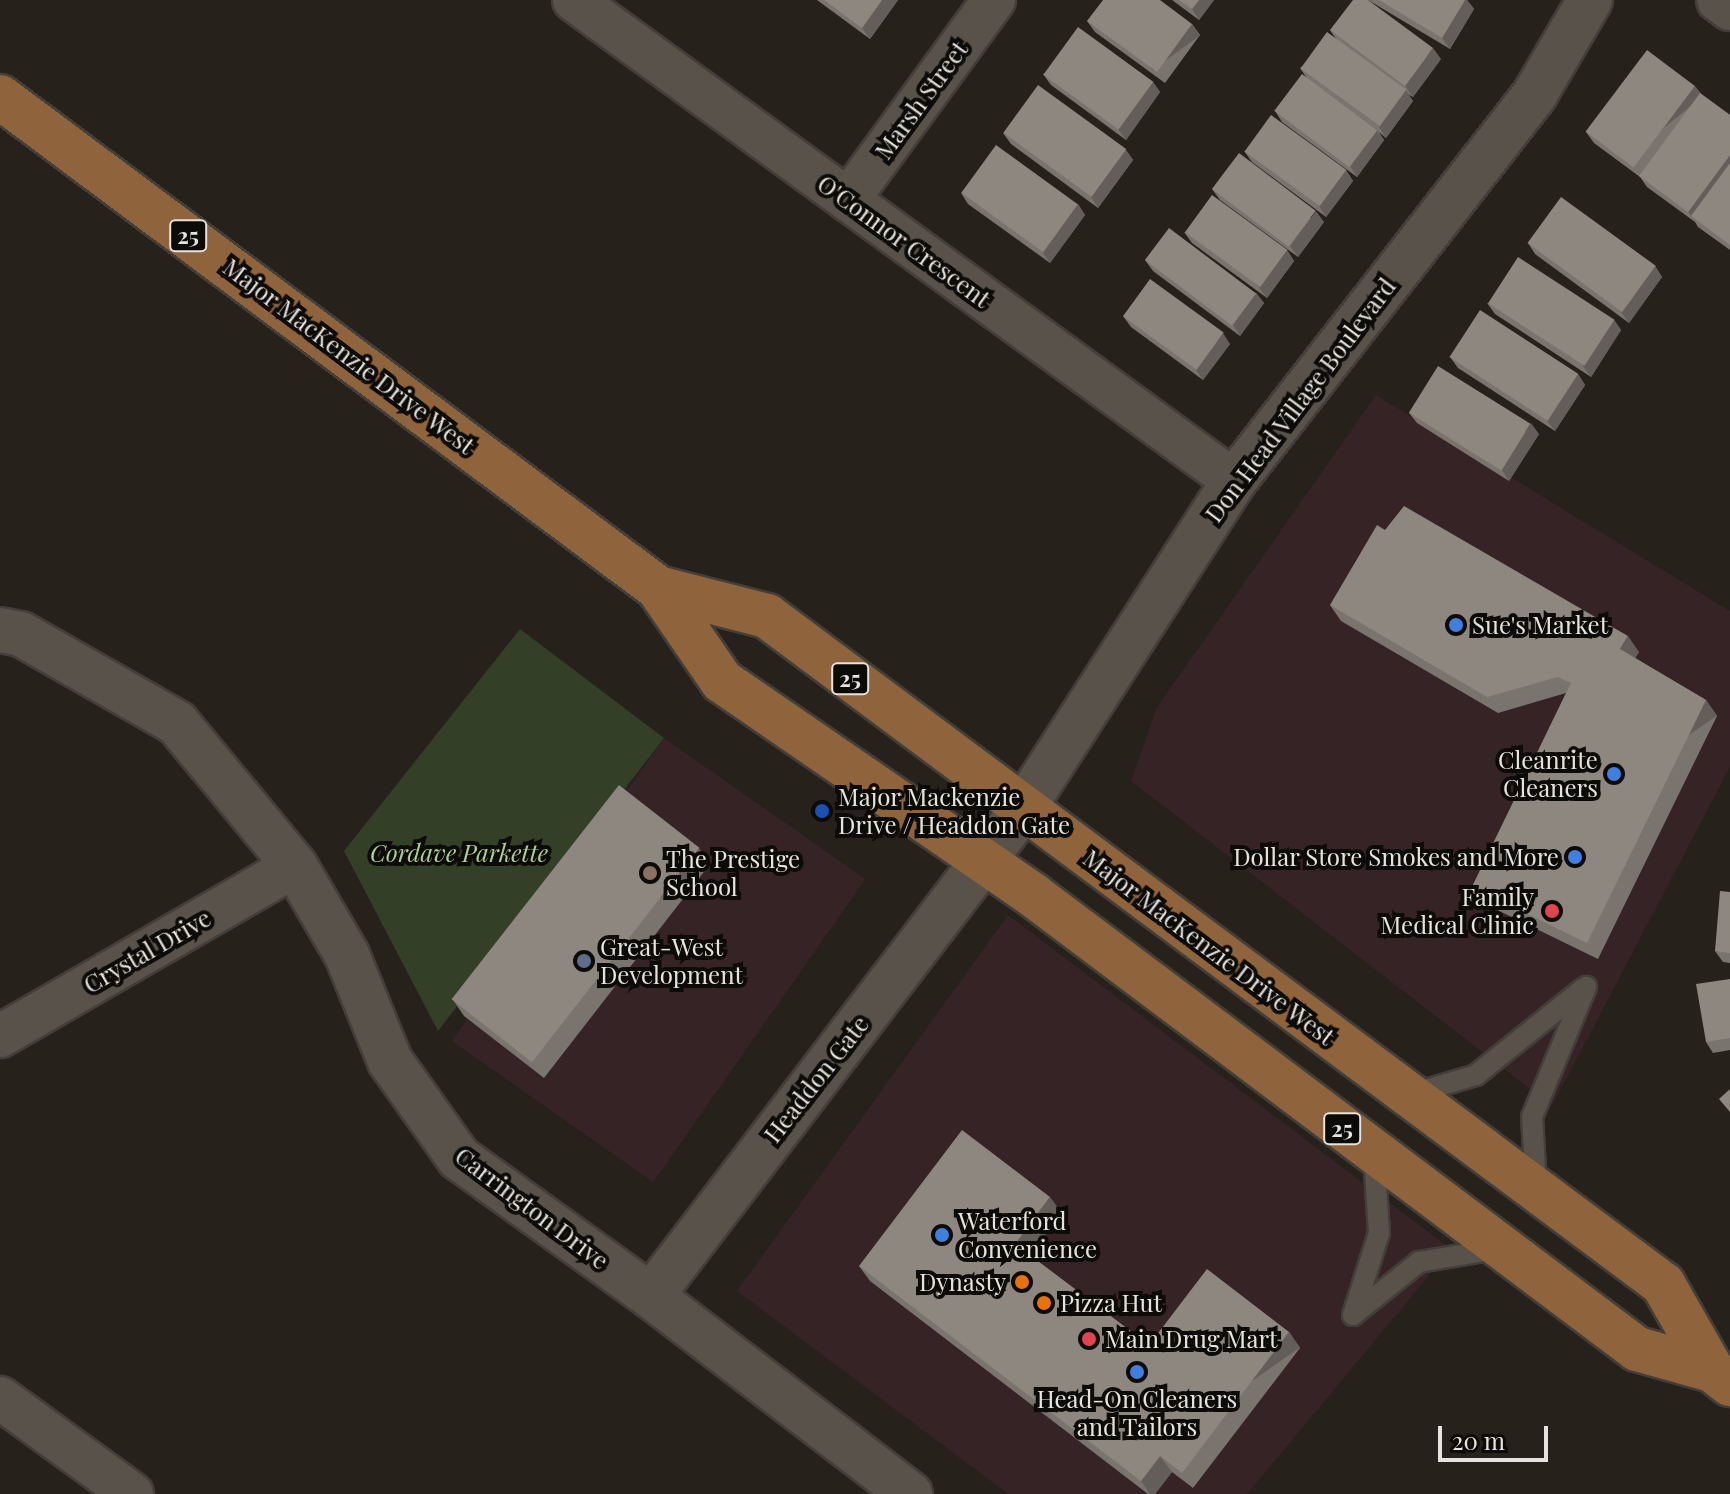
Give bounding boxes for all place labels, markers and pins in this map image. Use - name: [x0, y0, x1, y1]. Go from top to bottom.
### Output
- place label: Sue's Market: [1472, 611, 1608, 639]
- marker: Sue's Market: [1447, 616, 1465, 634]
- place label: Cleanrite Cleaners: [1498, 746, 1598, 802]
- marker: Cleanrite Cleaners: [1605, 765, 1623, 783]
- place label: Major Mackenzie Drive / Headdon Gate: [838, 783, 1070, 839]
- marker: Major Mackenzie Drive / Headdon Gate: [813, 802, 831, 820]
- place label: Dollar Store Smokes and More: [1233, 843, 1559, 871]
- place label: The Prestige School: [666, 845, 800, 901]
- marker: Dollar Store Smokes and More: [1566, 848, 1584, 866]
- marker: The Prestige School: [641, 864, 659, 882]
- place label: Family Medical Clinic: [1381, 883, 1534, 939]
- marker: Family Medical Clinic: [1541, 900, 1563, 922]
- place label: Great-West Development: [600, 933, 743, 989]
- marker: Great-West Development: [575, 952, 593, 970]
- place label: Waterford Convenience: [958, 1207, 1097, 1263]
- marker: Waterford Convenience: [933, 1226, 951, 1244]
- place label: Dynasty: [919, 1268, 1006, 1296]
- marker: Dynasty: [1013, 1273, 1031, 1291]
- place label: Pizza Hut: [1060, 1289, 1162, 1317]
- marker: Pizza Hut: [1035, 1294, 1053, 1312]
- place label: Main Drug Mart: [1105, 1325, 1278, 1353]
- marker: Main Drug Mart: [1080, 1330, 1098, 1348]
- marker: Head-On Cleaners and Tailors: [1128, 1363, 1146, 1381]
- place label: Head-On Cleaners and Tailors: [1037, 1385, 1237, 1441]

